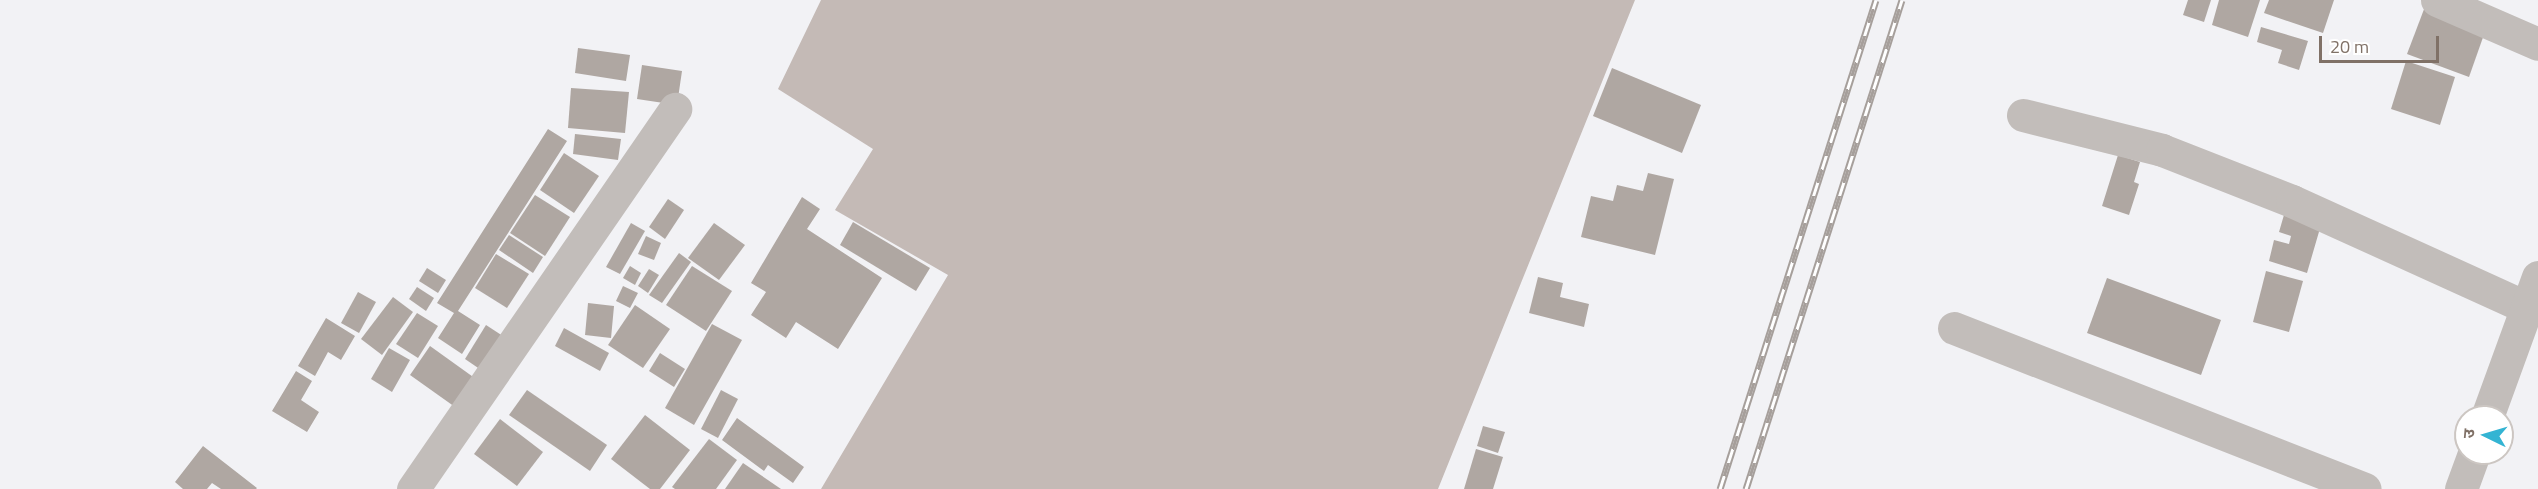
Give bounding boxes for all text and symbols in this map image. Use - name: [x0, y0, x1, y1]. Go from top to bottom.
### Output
- scale bar: [2322, 24, 2442, 62]
- text: 20 m: [2330, 33, 2369, 60]
- north arrow: [2454, 405, 2514, 465]
- text: उ: [2456, 428, 2480, 439]

